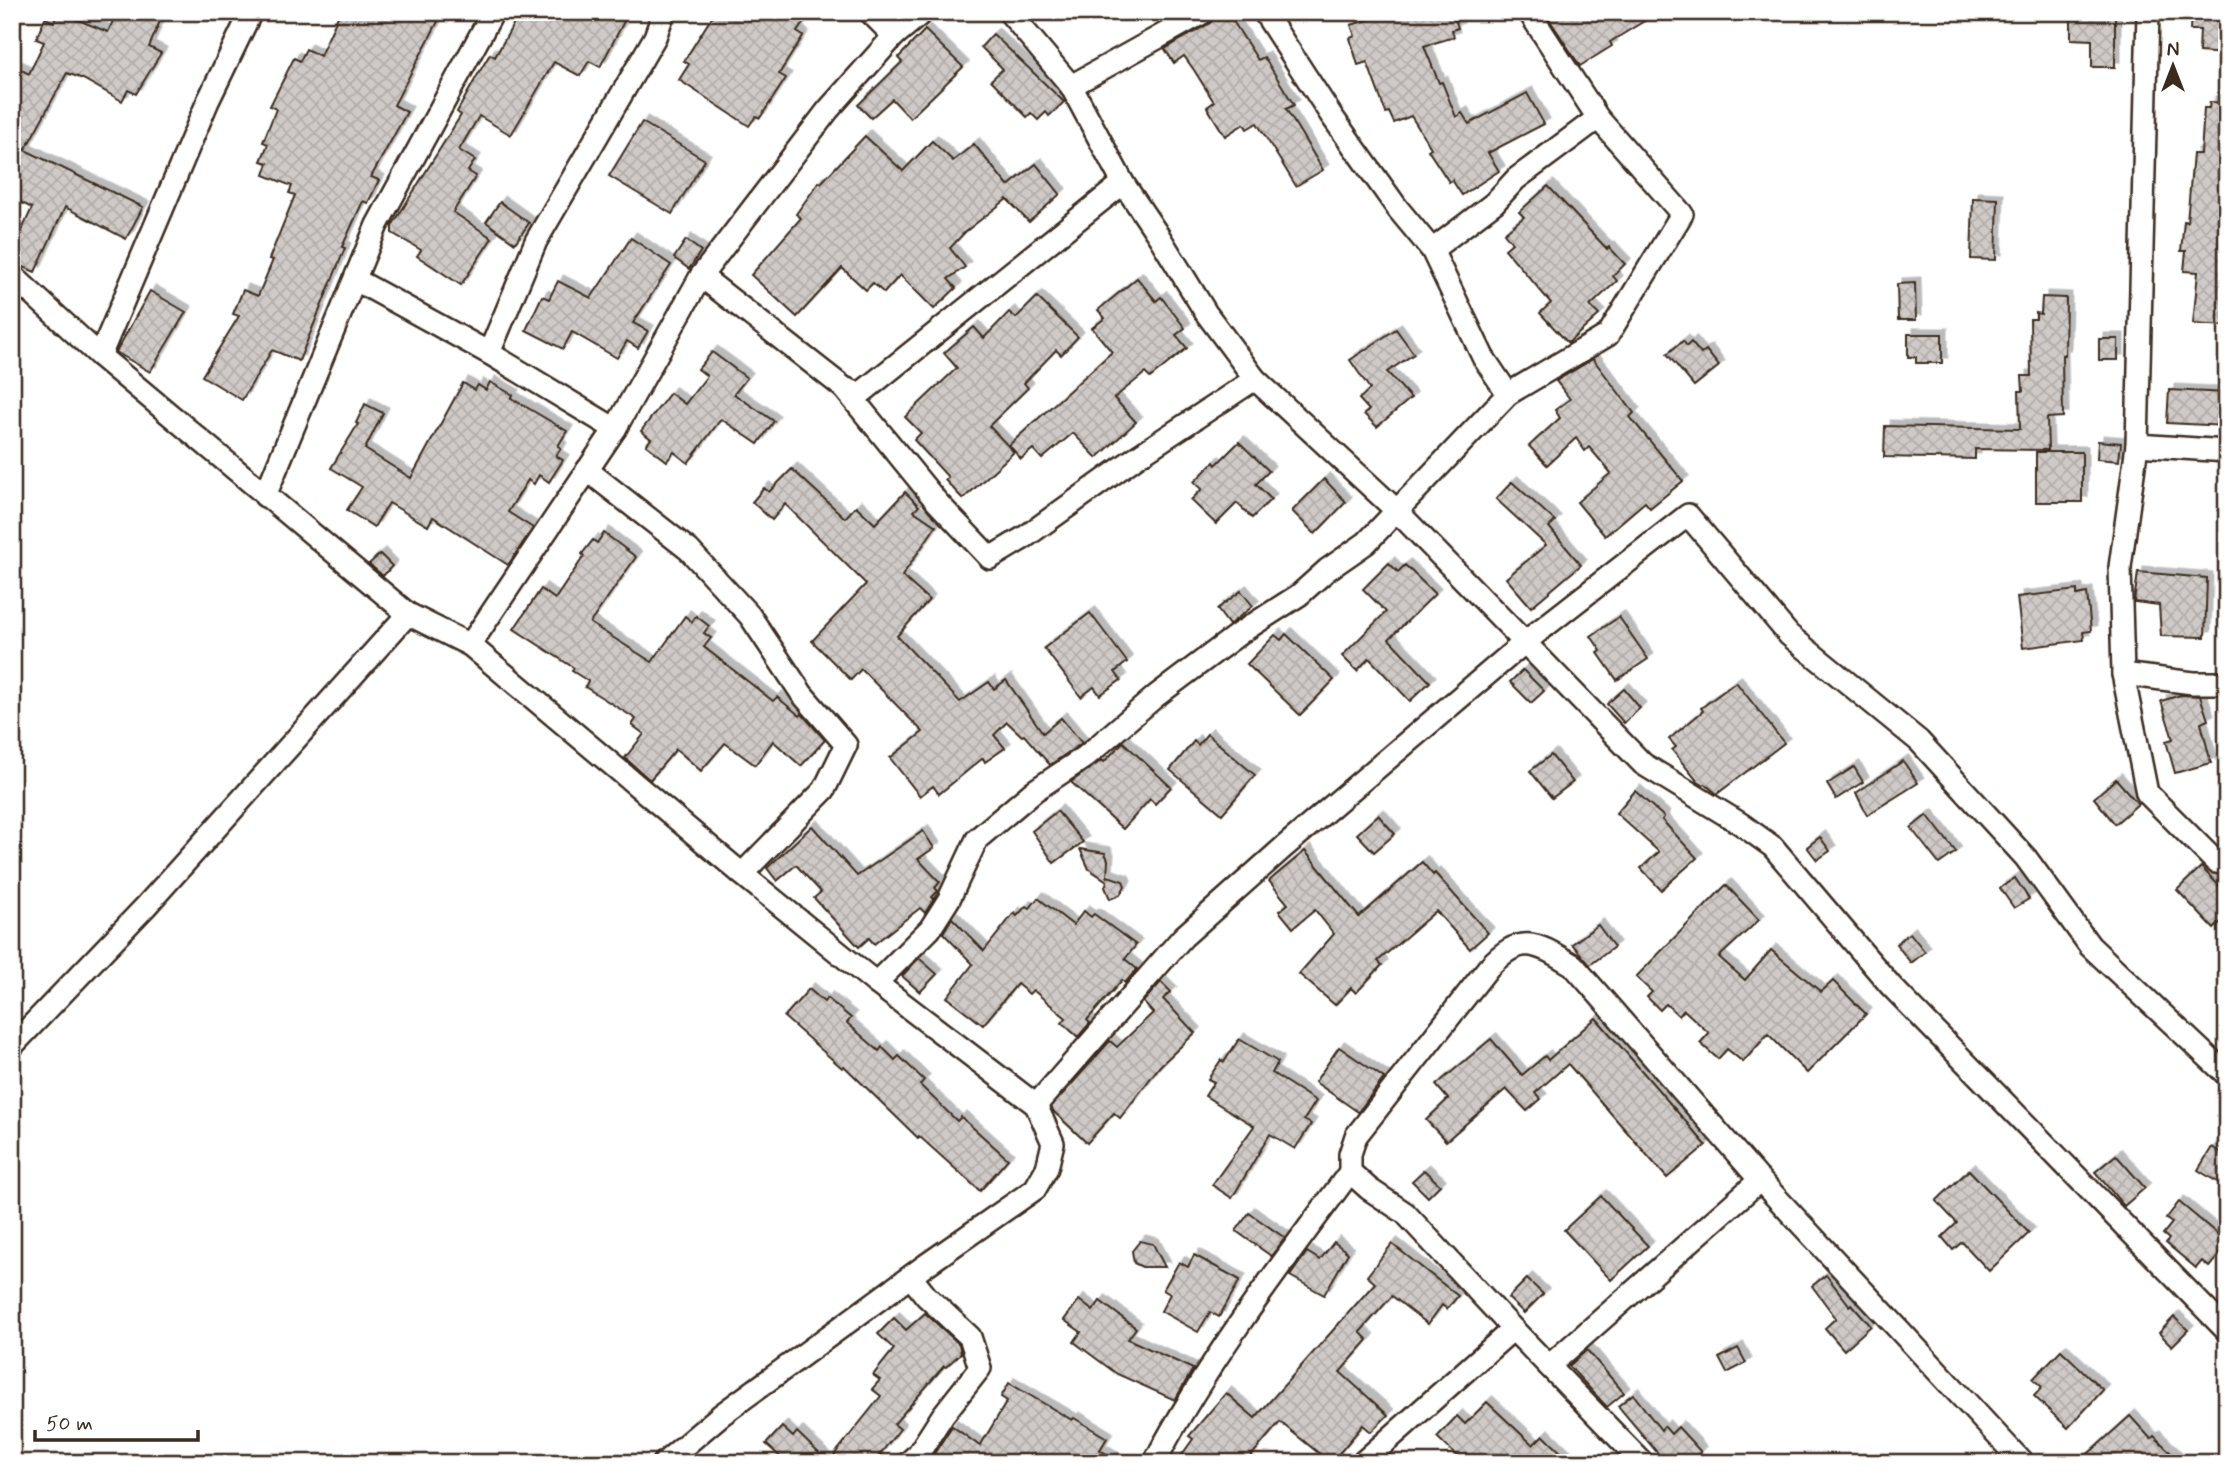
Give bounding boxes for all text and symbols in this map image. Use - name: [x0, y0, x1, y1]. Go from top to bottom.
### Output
- north arrow: [2138, 32, 2208, 102]
- text: N: [2167, 38, 2179, 63]
- scale bar: [35, 1398, 198, 1442]
- text: 50 m: [46, 1410, 93, 1438]

